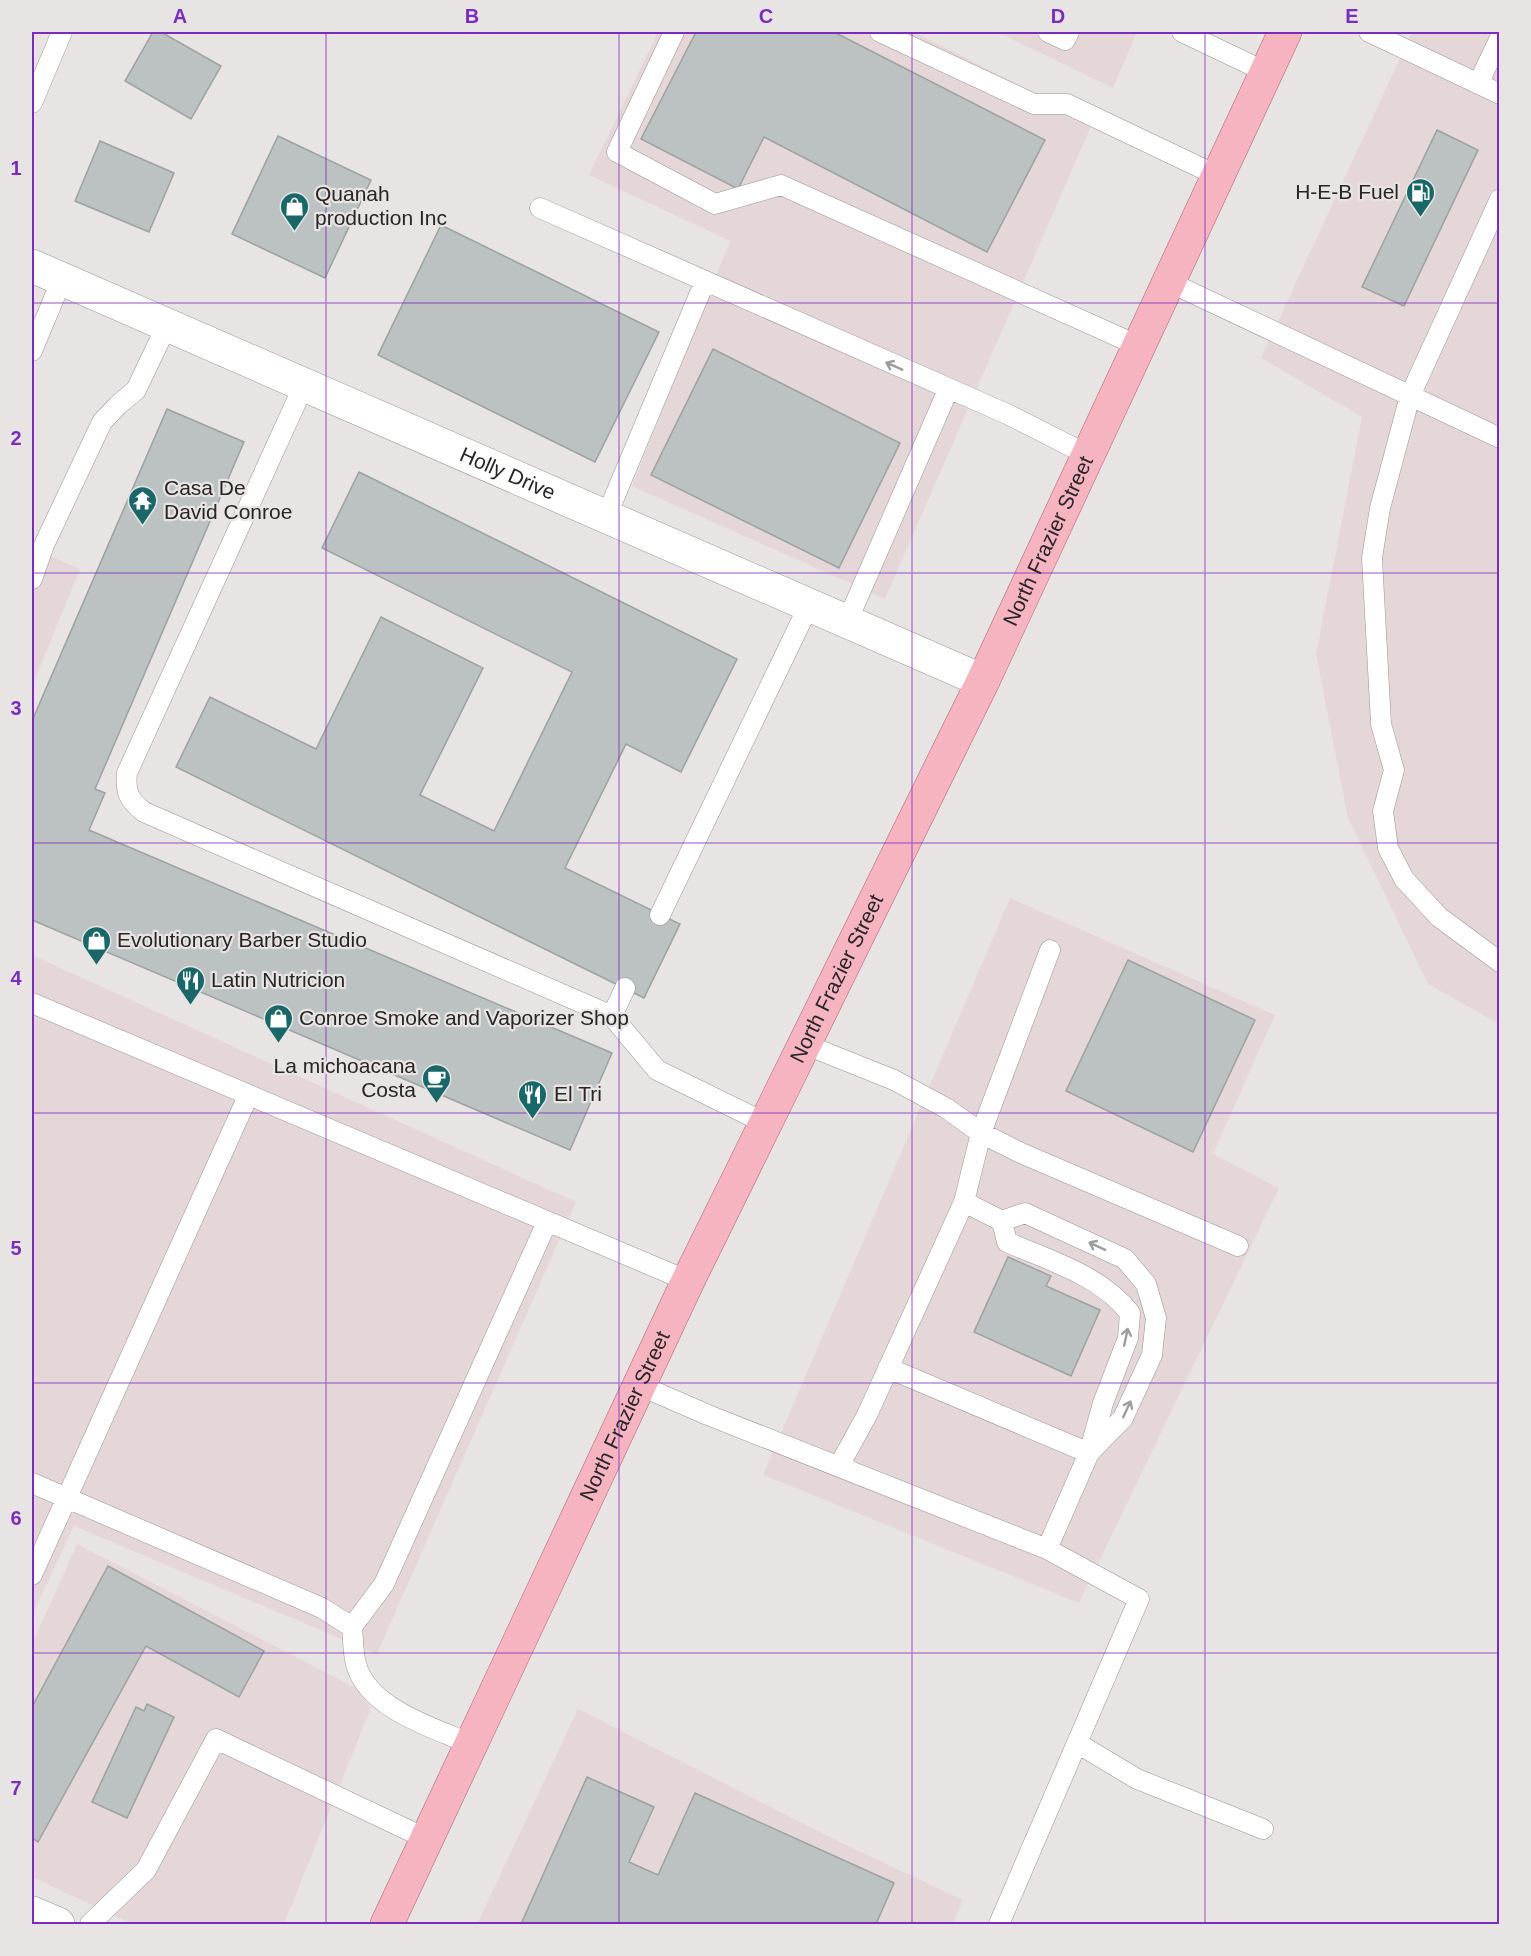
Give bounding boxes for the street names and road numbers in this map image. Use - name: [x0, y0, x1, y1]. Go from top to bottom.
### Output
- street label: Holly Drive: [457, 442, 559, 504]
- street label: North Frazier Street: [998, 452, 1097, 629]
- street label: North Frazier Street: [785, 890, 887, 1066]
- street label: North Frazier Street: [575, 1327, 674, 1504]

